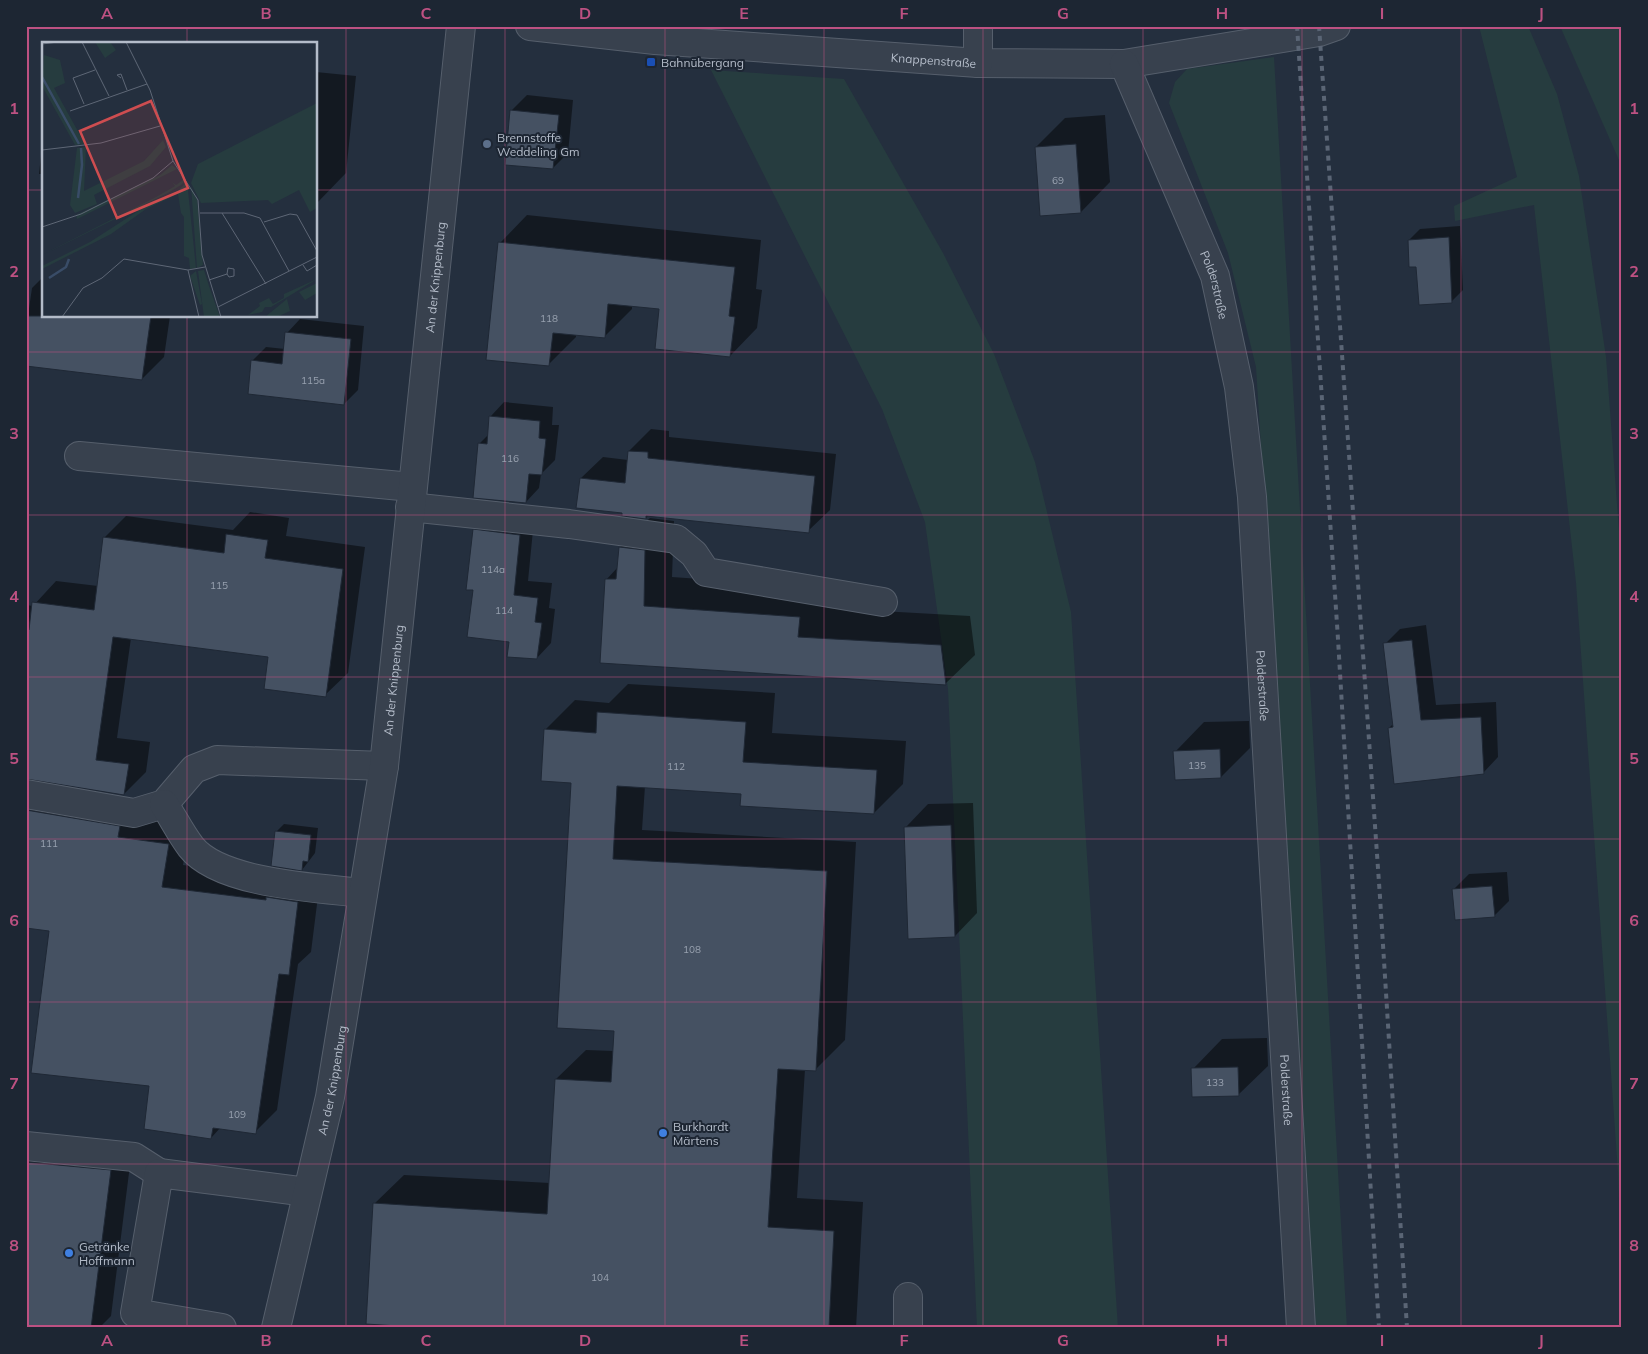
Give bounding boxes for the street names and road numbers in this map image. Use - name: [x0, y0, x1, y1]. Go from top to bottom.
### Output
- street label: Knappenstraße: [890, 49, 977, 70]
- street label: An der Knippenburg: [422, 221, 448, 333]
- street label: Polderstraße: [1197, 248, 1232, 320]
- street label: An der Knippenburg: [380, 624, 406, 736]
- street label: Polderstraße: [1254, 650, 1273, 722]
- street label: An der Knippenburg: [314, 1024, 349, 1137]
- street label: Polderstraße: [1277, 1054, 1297, 1126]

